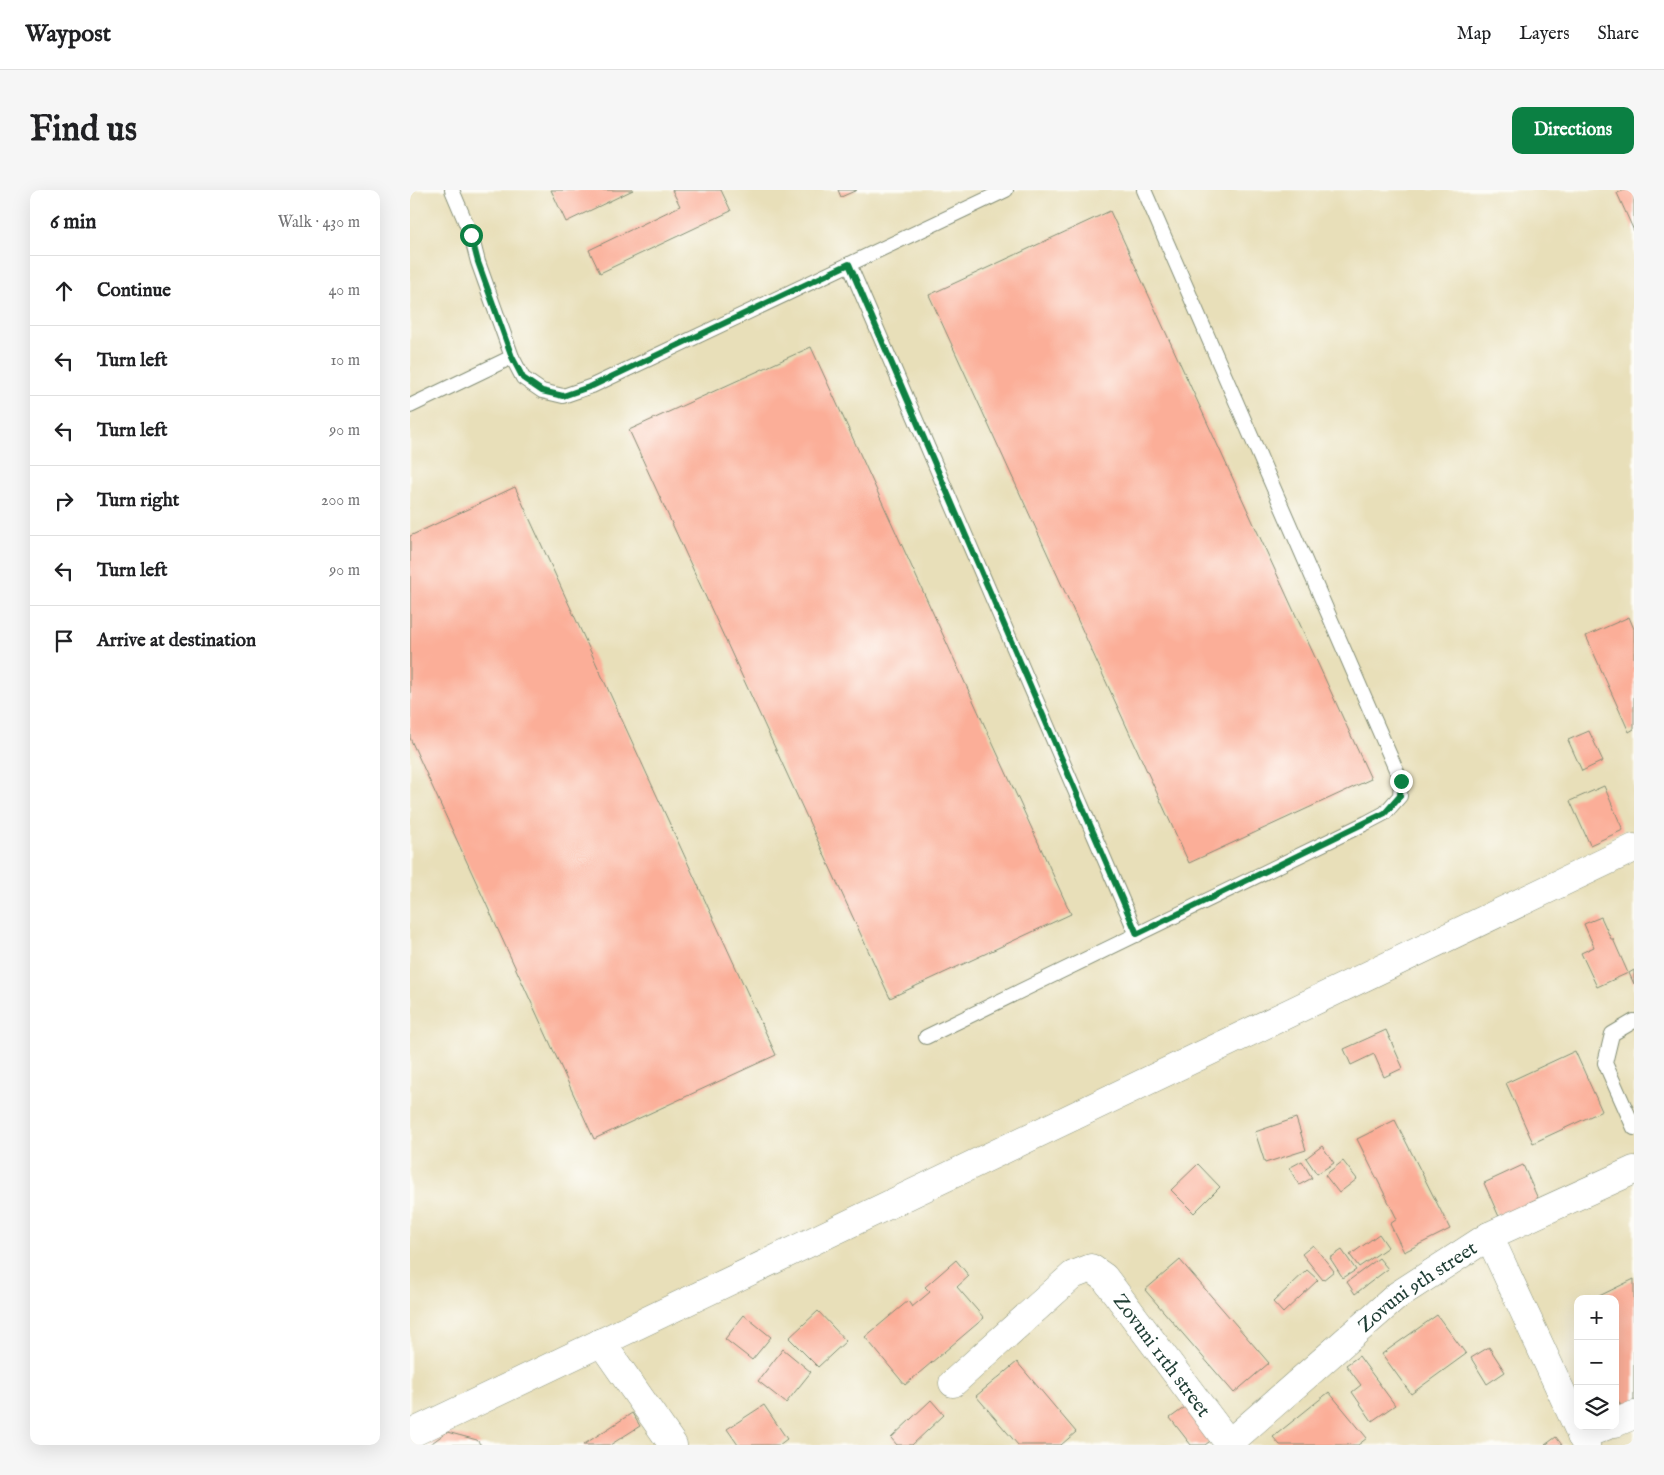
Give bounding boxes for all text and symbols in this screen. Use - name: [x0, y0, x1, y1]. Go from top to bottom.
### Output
- text: Waypost: [25, 19, 111, 50]
- text: Map: [1457, 23, 1491, 46]
- text: Layers: [1519, 23, 1570, 46]
- text: Share: [1598, 23, 1639, 46]
- button: Directions: [1512, 107, 1634, 154]
- text: Find us: [30, 108, 137, 153]
- text: 6 min: [50, 209, 96, 236]
- text: Walk · 430 m: [278, 213, 360, 233]
- route start: [460, 224, 483, 247]
- icon: ahead: [50, 277, 78, 305]
- text: Continue: [97, 279, 171, 303]
- text: 40 m: [328, 281, 360, 301]
- icon: left: [50, 347, 78, 375]
- text: Turn left: [97, 349, 168, 373]
- text: 10 m: [330, 351, 360, 371]
- icon: left: [50, 417, 78, 445]
- text: Turn left: [97, 419, 168, 443]
- text: 90 m: [329, 421, 360, 441]
- icon: right: [50, 487, 78, 515]
- text: Turn right: [97, 489, 179, 513]
- text: 200 m: [321, 491, 360, 511]
- icon: left: [50, 557, 78, 585]
- text: Turn left: [97, 559, 168, 583]
- text: 90 m: [329, 561, 360, 581]
- icon: arrive: [50, 627, 78, 655]
- text: Arrive at destination: [97, 629, 256, 653]
- route end: [1390, 770, 1413, 793]
- street label: Zovuni 9th street: [1353, 1236, 1482, 1339]
- street label: Zovuni 11th street: [1107, 1289, 1216, 1422]
- map controls: [1574, 1295, 1619, 1430]
- button: +: [1574, 1295, 1619, 1340]
- button: −: [1574, 1340, 1619, 1385]
- button: layers: [1574, 1385, 1619, 1430]

